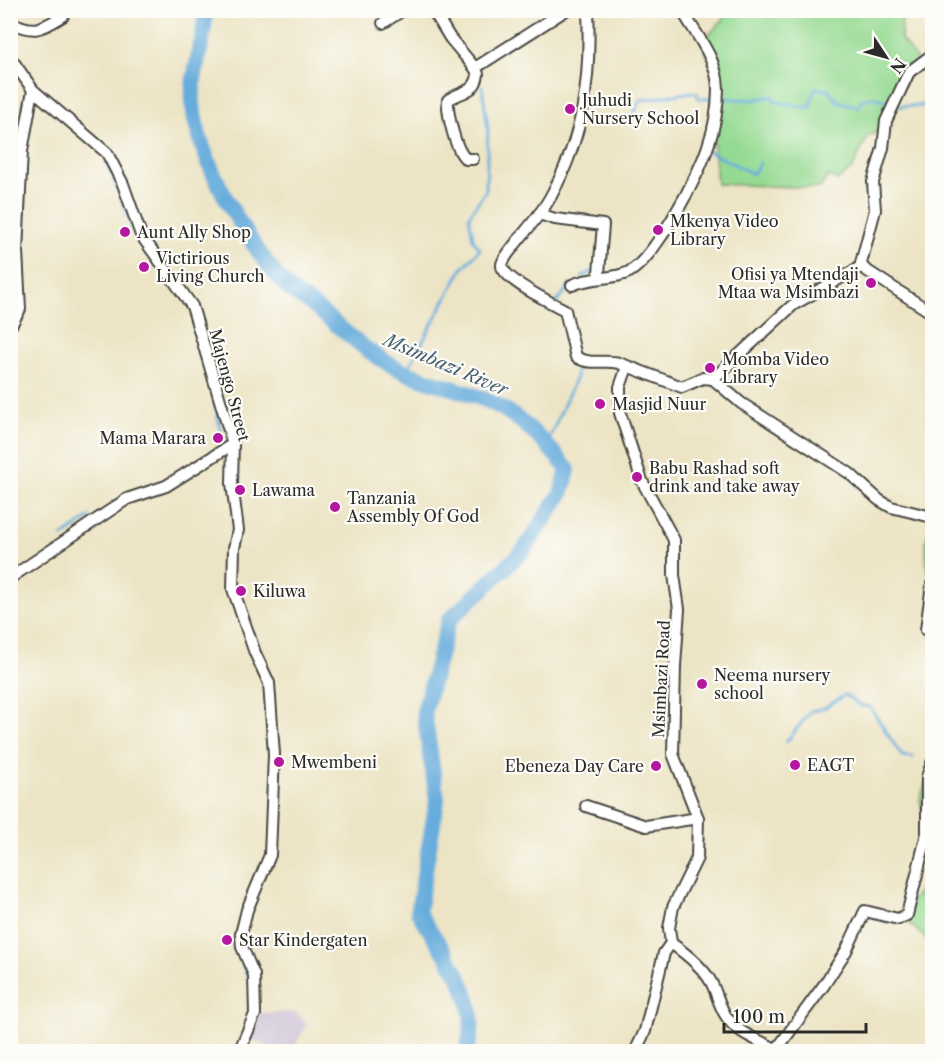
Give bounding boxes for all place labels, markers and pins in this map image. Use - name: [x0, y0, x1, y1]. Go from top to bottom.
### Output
- place label: Juhudi Nursery School: [579, 90, 699, 128]
- marker: Juhudi Nursery School: [563, 102, 577, 116]
- place label: Mkenya Video Library: [670, 211, 779, 249]
- place label: Aunt Ally Shop: [136, 222, 251, 242]
- marker: Mkenya Video Library: [651, 223, 665, 237]
- marker: Aunt Ally Shop: [118, 225, 132, 239]
- place label: Victirious Living Church: [155, 248, 265, 286]
- marker: Victirious Living Church: [137, 260, 151, 274]
- place label: Ofisi ya Mtendaji Mtaa wa Msimbazi: [718, 264, 859, 302]
- marker: Ofisi ya Mtendaji Mtaa wa Msimbazi: [864, 276, 878, 290]
- place label: Momba Video Library: [722, 349, 829, 387]
- marker: Momba Video Library: [703, 361, 717, 375]
- place label: Masjid Nuur: [612, 394, 706, 414]
- marker: Masjid Nuur: [593, 397, 607, 411]
- place label: Mama Marara: [99, 428, 207, 448]
- marker: Mama Marara: [211, 431, 225, 445]
- place label: Babu Rashad soft drink and take away: [649, 458, 801, 496]
- marker: Babu Rashad soft drink and take away: [630, 470, 644, 484]
- place label: Lawama: [252, 480, 316, 500]
- marker: Lawama: [233, 483, 247, 497]
- place label: Tanzania Assembly Of God: [346, 488, 480, 526]
- marker: Tanzania Assembly Of God: [328, 500, 342, 514]
- place label: Kiluwa: [253, 581, 307, 601]
- marker: Kiluwa: [234, 584, 248, 598]
- place label: Neema nursery school: [714, 665, 831, 703]
- marker: Neema nursery school: [695, 677, 709, 691]
- place label: Mwembeni: [291, 752, 377, 772]
- marker: Mwembeni: [272, 755, 286, 769]
- place label: EAGT: [807, 755, 854, 775]
- place label: Ebeneza Day Care: [505, 756, 644, 776]
- marker: EAGT: [788, 758, 802, 772]
- marker: Ebeneza Day Care: [649, 759, 663, 773]
- place label: Star Kindergaten: [239, 930, 368, 950]
- marker: Star Kindergaten: [220, 933, 234, 947]

